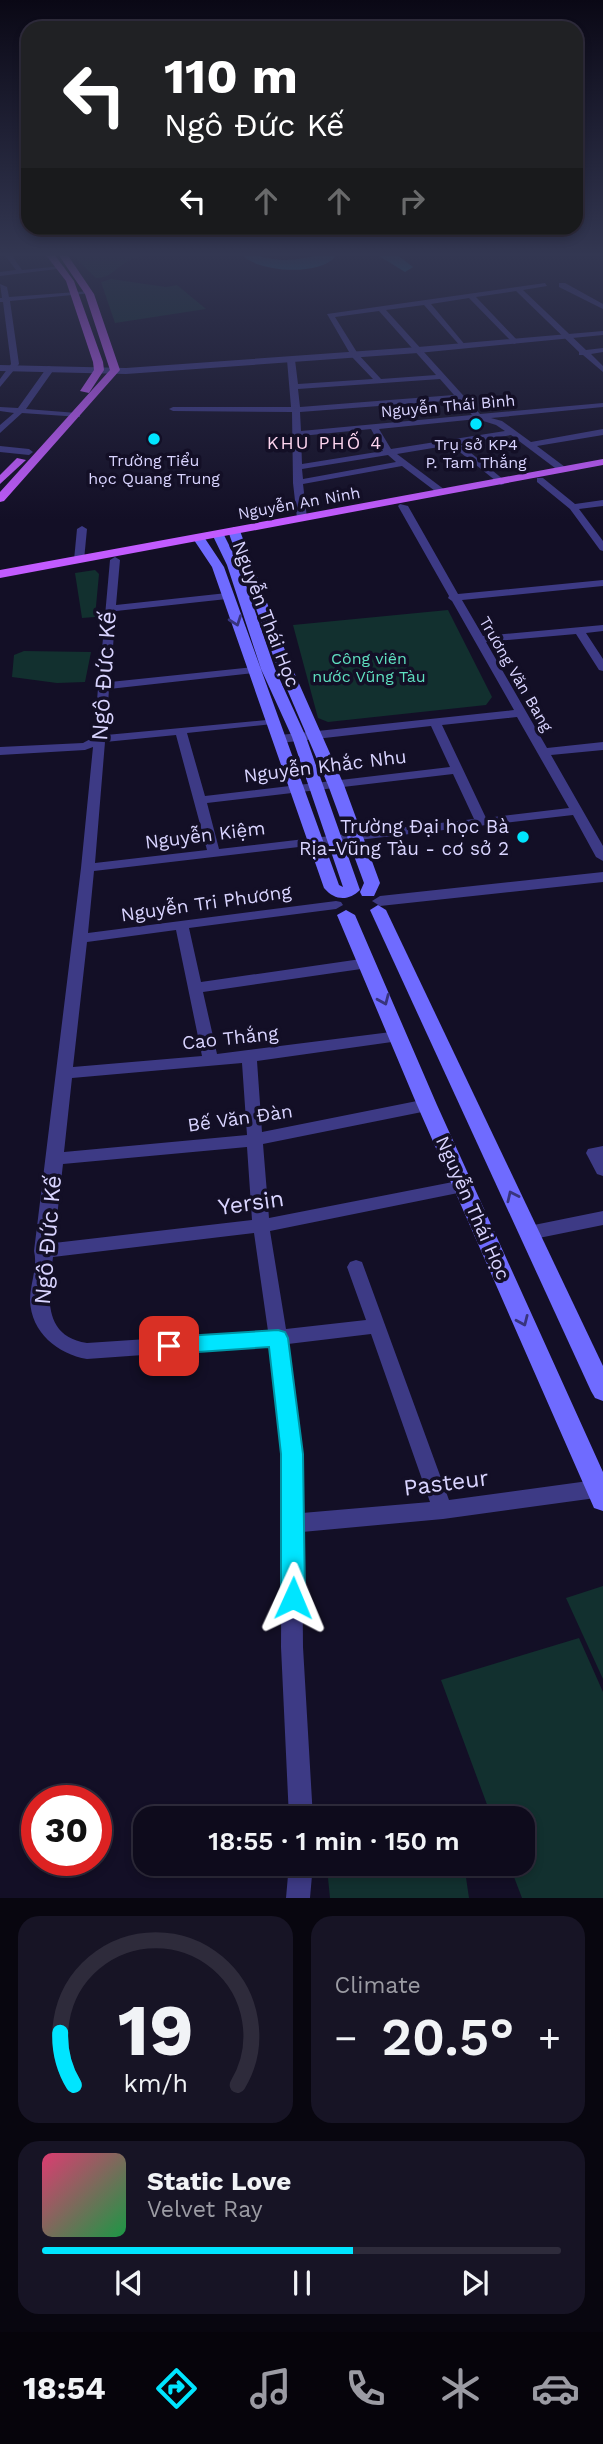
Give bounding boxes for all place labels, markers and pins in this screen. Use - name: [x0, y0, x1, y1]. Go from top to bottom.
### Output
- marker: Trụ sở KP4 P. Tam Thắng: [468, 416, 484, 432]
- marker: Trường Tiểu học Quang Trung: [146, 431, 162, 447]
- place label: Trụ sở KP4 P. Tam Thắng: [425, 435, 527, 472]
- place label: Trường Tiểu học Quang Trung: [88, 451, 220, 488]
- place label: Trường Đại học Bà Rịa-Vũng Tàu - cơ sở 2: [299, 815, 509, 860]
- marker: Trường Đại học Bà Rịa-Vũng Tàu - cơ sở 2: [515, 829, 531, 845]
- pin: [139, 1316, 199, 1376]

